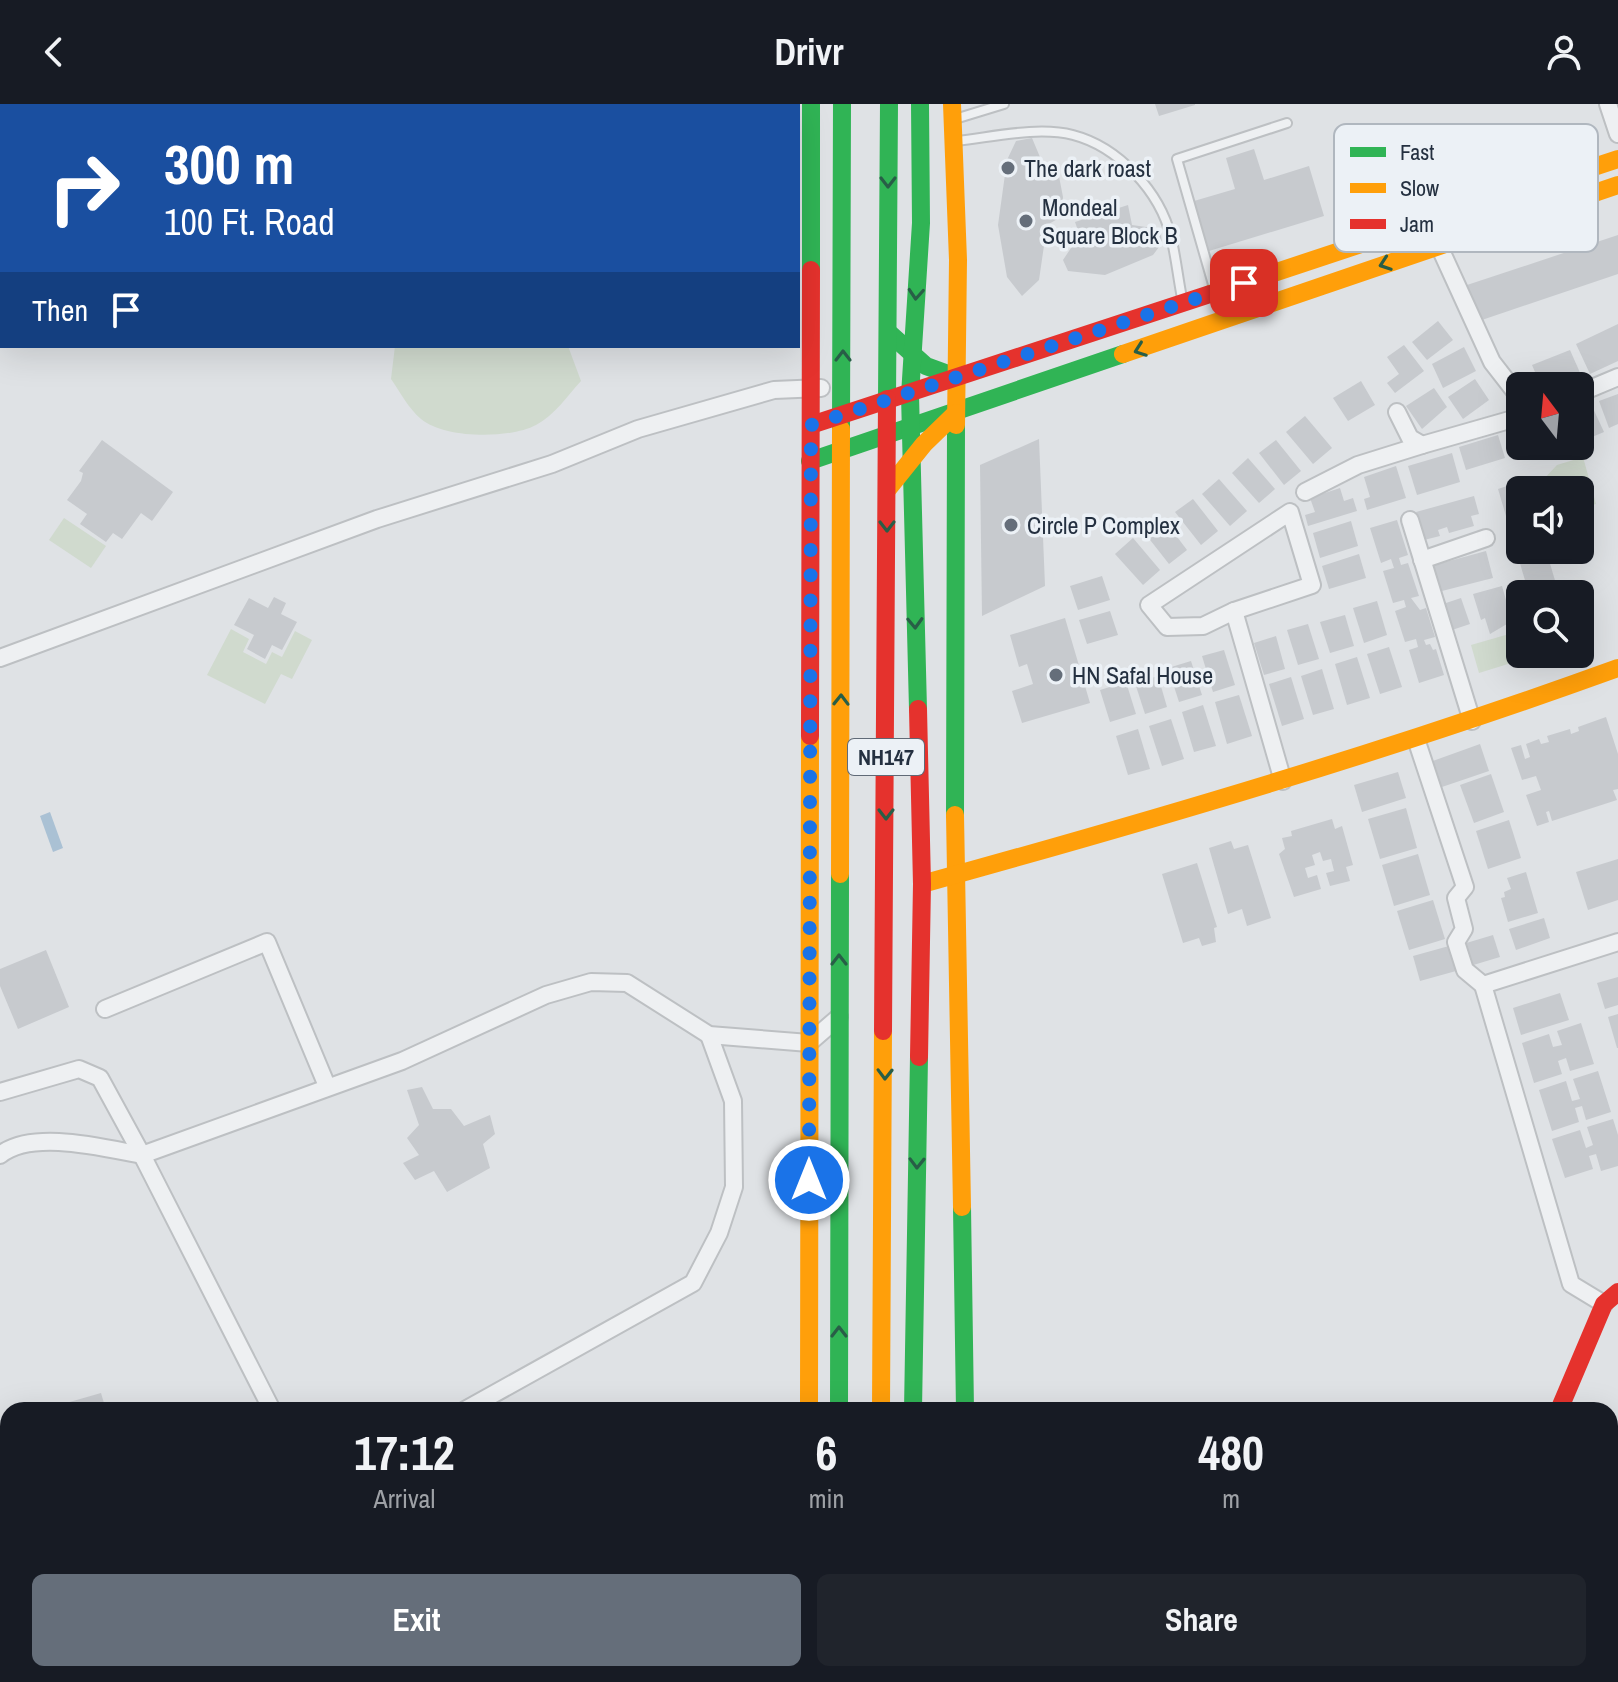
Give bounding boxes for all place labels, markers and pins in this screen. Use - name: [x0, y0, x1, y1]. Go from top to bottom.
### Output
- place label: The dark roast: [1024, 152, 1151, 184]
- marker: The dark roast: [999, 159, 1017, 177]
- place label: Mondeal Square Block B: [1042, 191, 1178, 251]
- marker: Mondeal Square Block B: [1017, 212, 1035, 230]
- pin: [1210, 249, 1278, 317]
- place label: Circle P Complex: [1027, 509, 1180, 541]
- marker: Circle P Complex: [1002, 516, 1020, 534]
- place label: HN Safal House: [1072, 659, 1213, 691]
- marker: HN Safal House: [1047, 666, 1065, 684]

